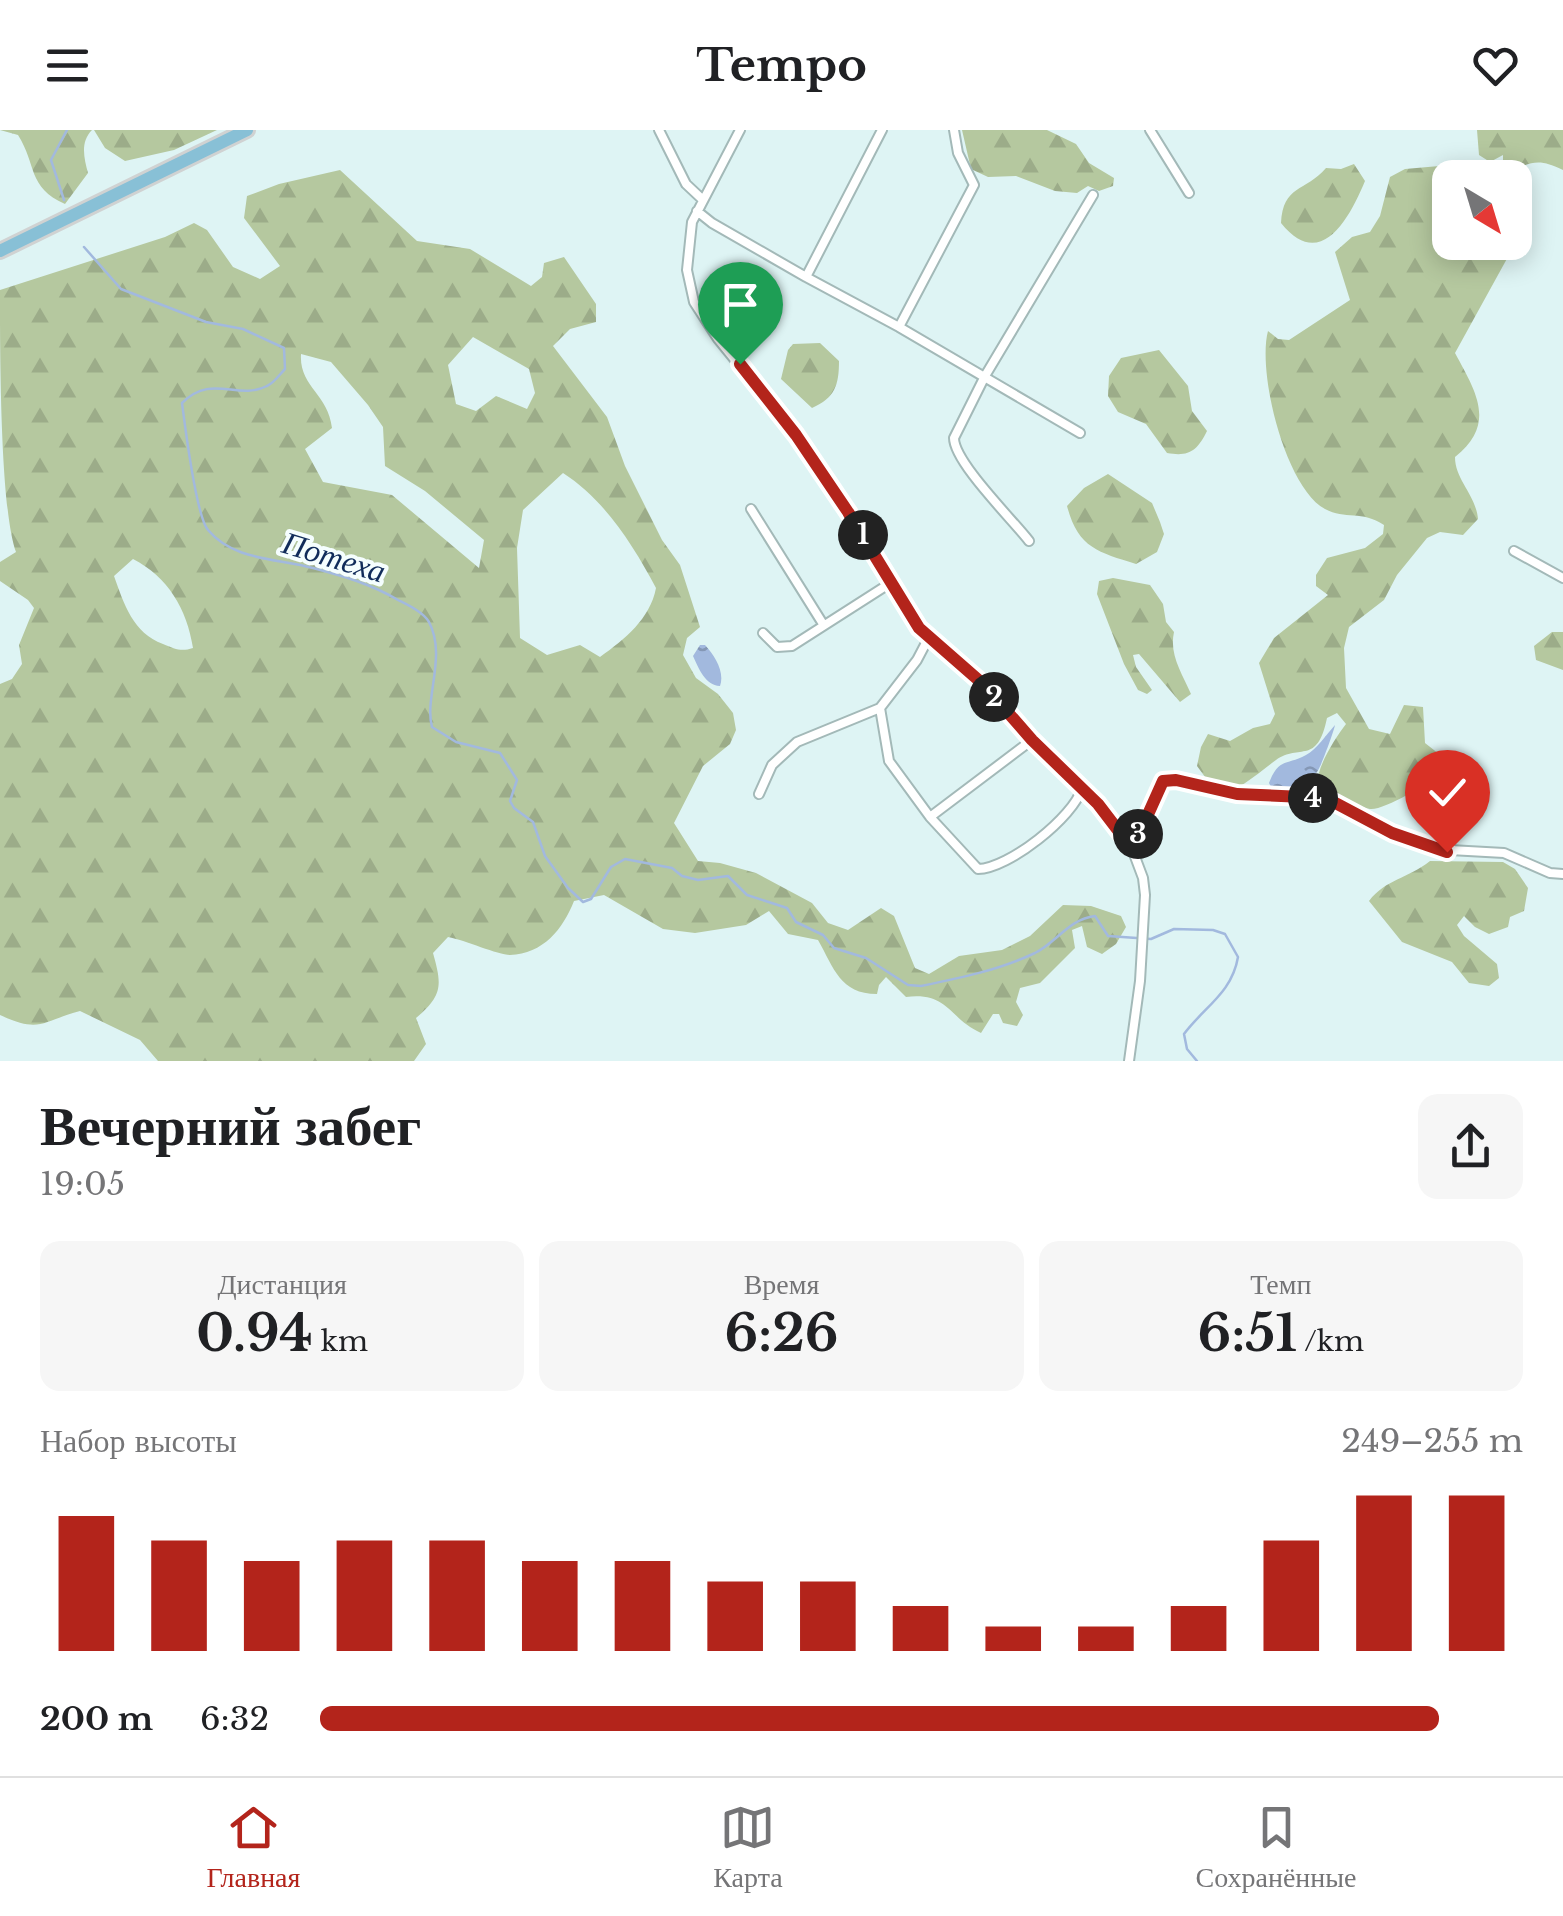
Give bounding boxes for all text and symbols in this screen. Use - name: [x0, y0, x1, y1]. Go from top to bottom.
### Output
- text: Tempo: [696, 37, 867, 93]
- icon: menu: [40, 38, 95, 93]
- icon: heart: [1468, 38, 1523, 93]
- north arrow: [1432, 160, 1532, 260]
- map controls: [1432, 160, 1532, 260]
- pin: [698, 262, 783, 365]
- icon: arrive: [713, 277, 768, 332]
- pin: 1: [838, 510, 888, 560]
- text: 1: [857, 517, 869, 552]
- water label: Потеха: [277, 522, 390, 592]
- pin: 2: [969, 672, 1019, 722]
- text: 2: [985, 679, 1003, 714]
- pin: [1405, 750, 1490, 853]
- icon: check: [1420, 765, 1475, 820]
- pin: 4: [1288, 773, 1338, 823]
- text: 4: [1304, 780, 1322, 815]
- pin: 3: [1113, 809, 1163, 859]
- text: 3: [1129, 816, 1147, 851]
- text: Вечерний забег: [40, 1092, 421, 1160]
- button: share: [1418, 1094, 1523, 1199]
- text: 19:05: [40, 1164, 125, 1204]
- text: Дистанция: [217, 1267, 347, 1302]
- text: Время: [744, 1267, 819, 1302]
- text: Темп: [1250, 1267, 1311, 1302]
- text: 0.94: [196, 1302, 313, 1365]
- text: 6:26: [724, 1302, 839, 1365]
- text: 6:51: [1198, 1302, 1297, 1365]
- text: km: [313, 1324, 368, 1359]
- text: /km: [1297, 1324, 1364, 1359]
- text: Набор высоты: [40, 1421, 237, 1461]
- text: 249–255 m: [1341, 1421, 1523, 1461]
- text: 200 m: [40, 1699, 153, 1739]
- text: 6:32: [200, 1699, 269, 1739]
- tab: Главная: [206, 1800, 300, 1895]
- tab: Карта: [713, 1800, 783, 1895]
- tab: Сохранённые: [1196, 1800, 1357, 1895]

